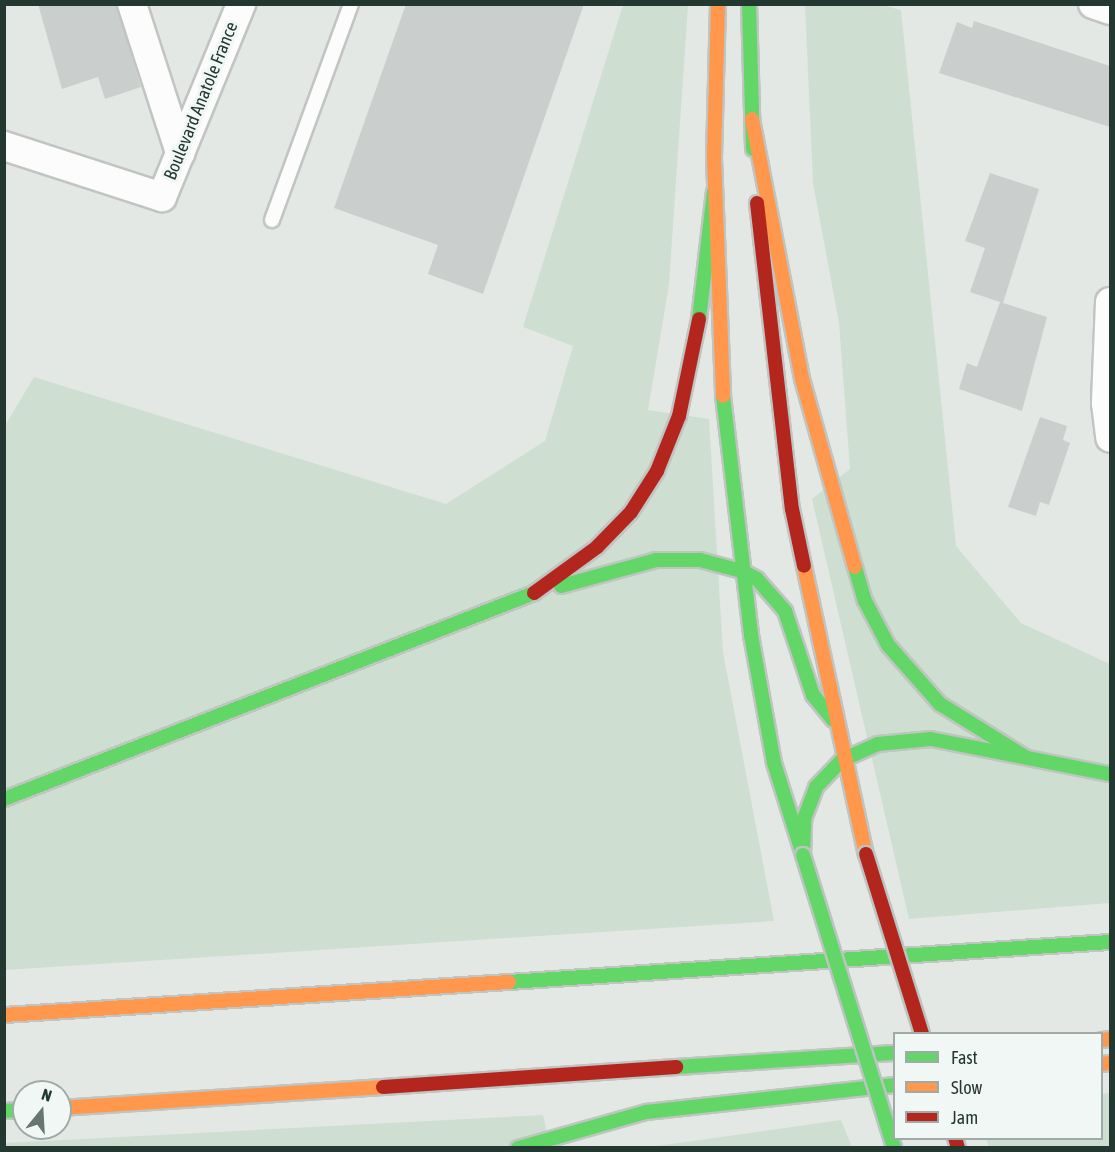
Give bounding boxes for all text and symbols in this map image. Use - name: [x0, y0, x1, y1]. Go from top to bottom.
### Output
- street label: Boulevard Anatole France: [159, 19, 243, 183]
- legend: [893, 1032, 1103, 1140]
- text: Fast: [951, 1047, 978, 1068]
- text: Slow: [951, 1077, 982, 1098]
- north arrow: [12, 1080, 72, 1140]
- text: N: [40, 1085, 54, 1105]
- text: Jam: [951, 1107, 978, 1128]

